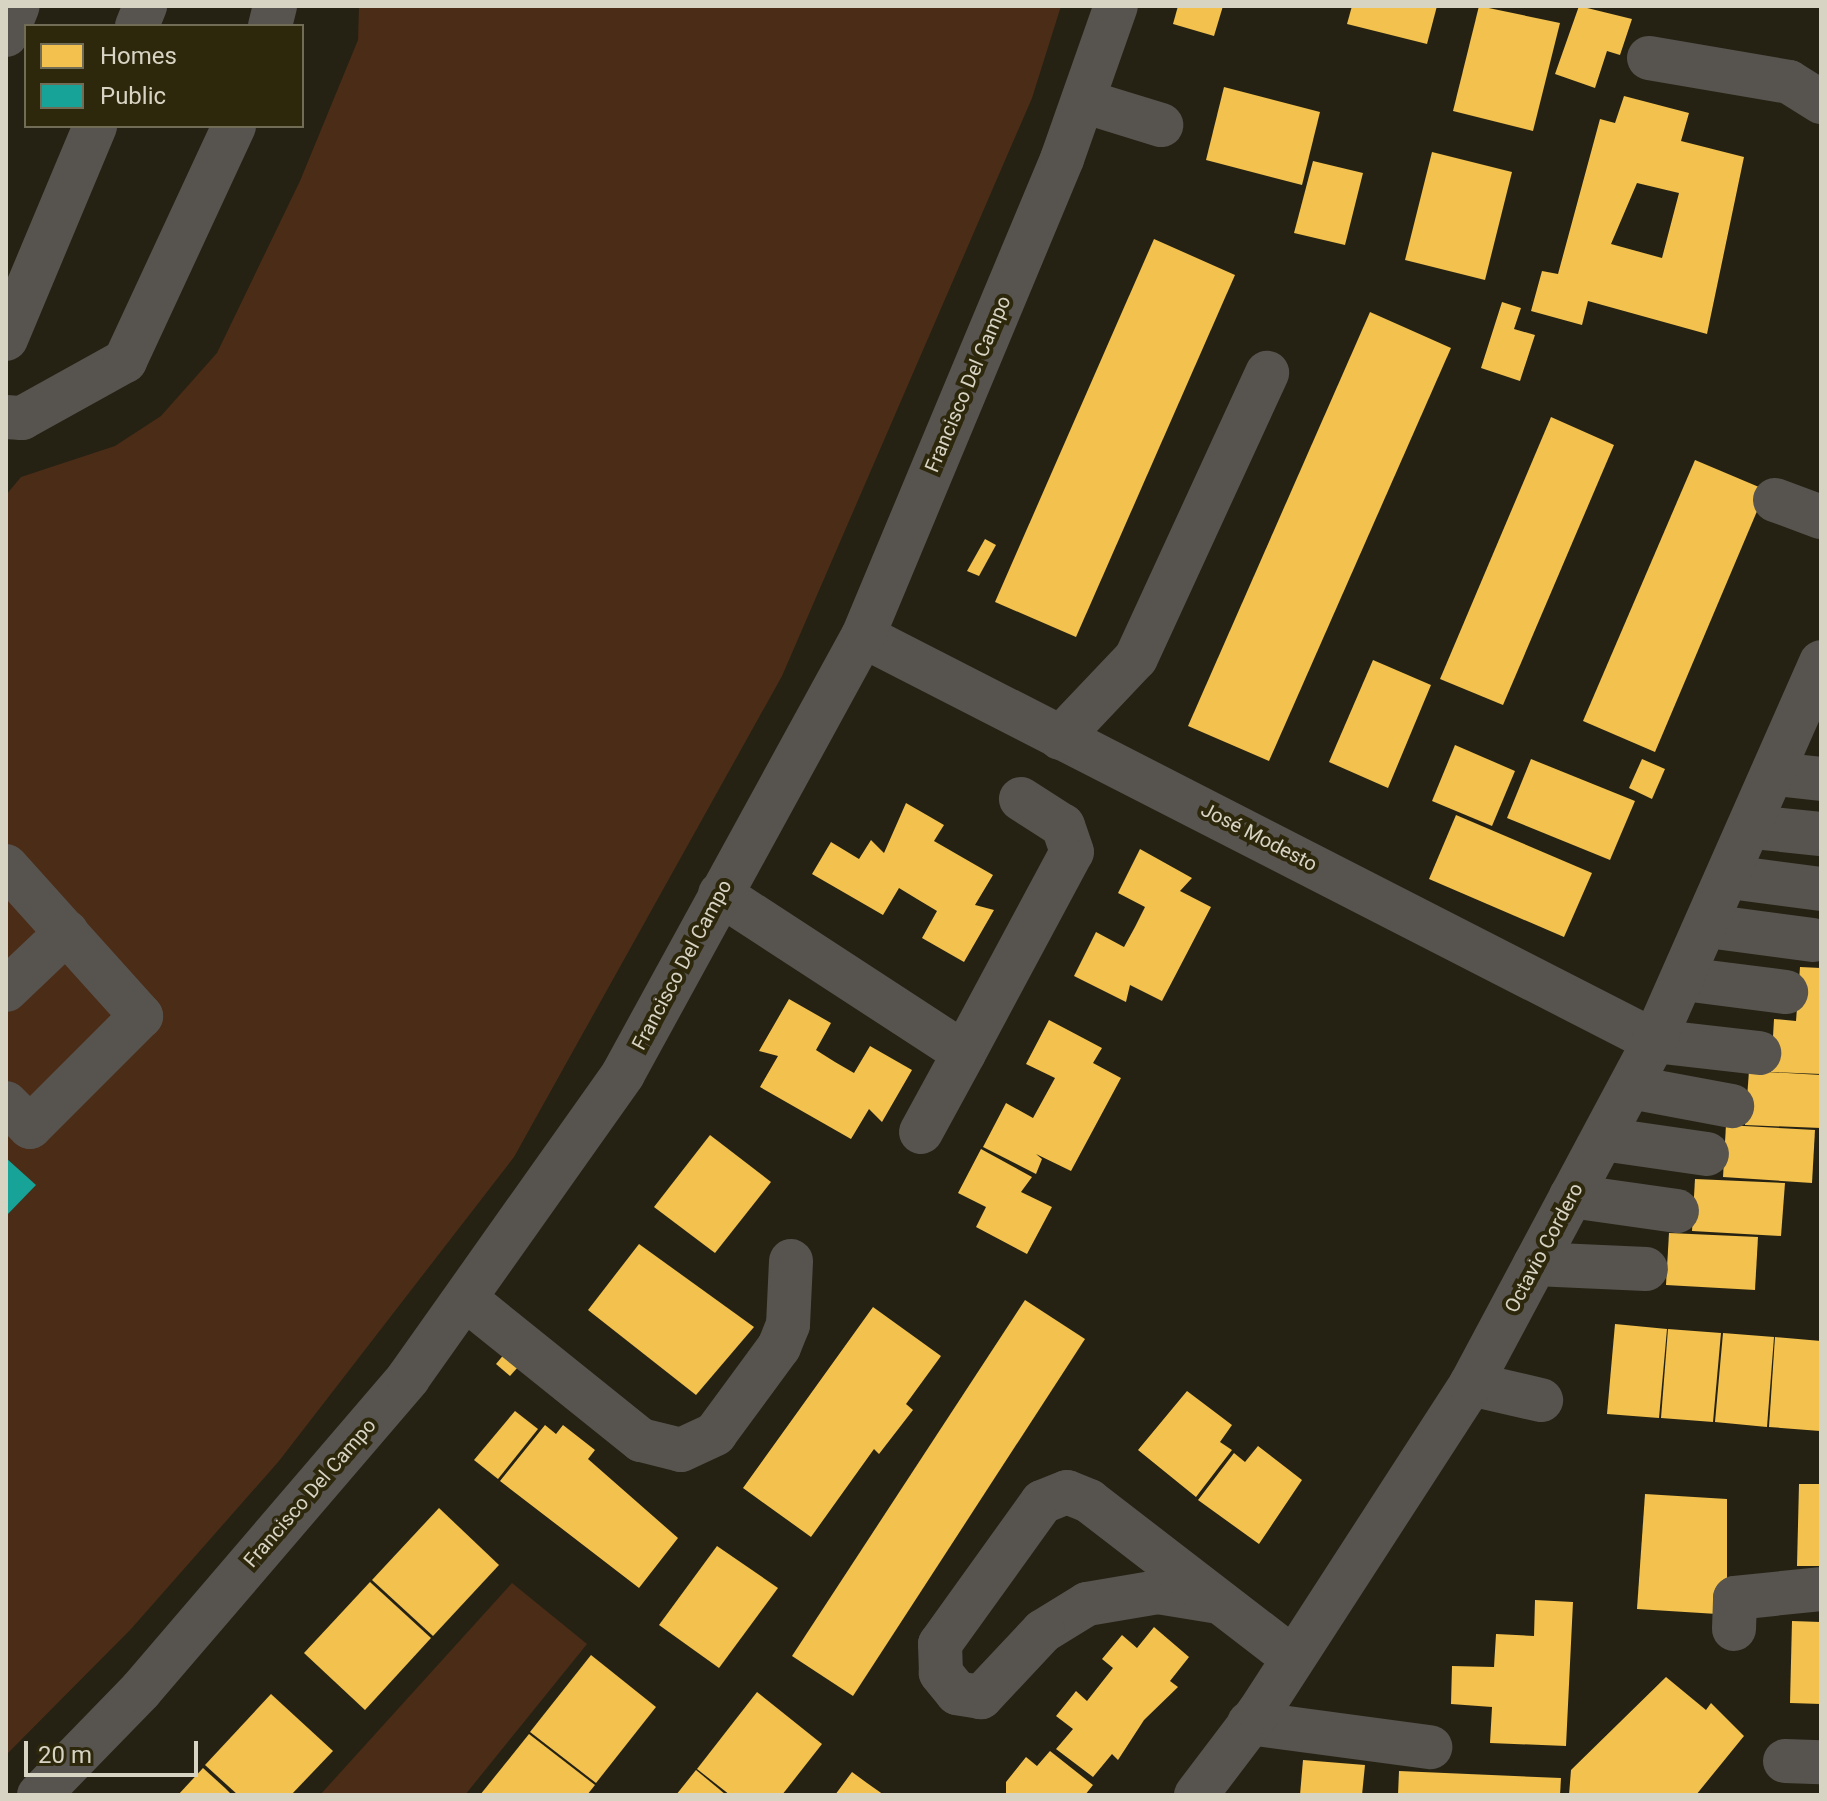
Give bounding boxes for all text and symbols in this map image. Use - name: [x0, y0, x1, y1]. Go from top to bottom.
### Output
- legend: [24, 24, 304, 128]
- text: Homes: [100, 42, 177, 70]
- text: Public: [100, 82, 166, 110]
- street label: Francisco Del Campo: [920, 292, 1016, 476]
- street label: José Modesto: [1197, 797, 1321, 877]
- street label: Francisco Del Campo: [627, 876, 737, 1054]
- street label: Octavio Cordero: [1500, 1179, 1588, 1317]
- street label: Francisco Del Campo: [239, 1414, 381, 1572]
- scale bar: [28, 1725, 202, 1775]
- text: 20 m: [38, 1741, 92, 1769]

